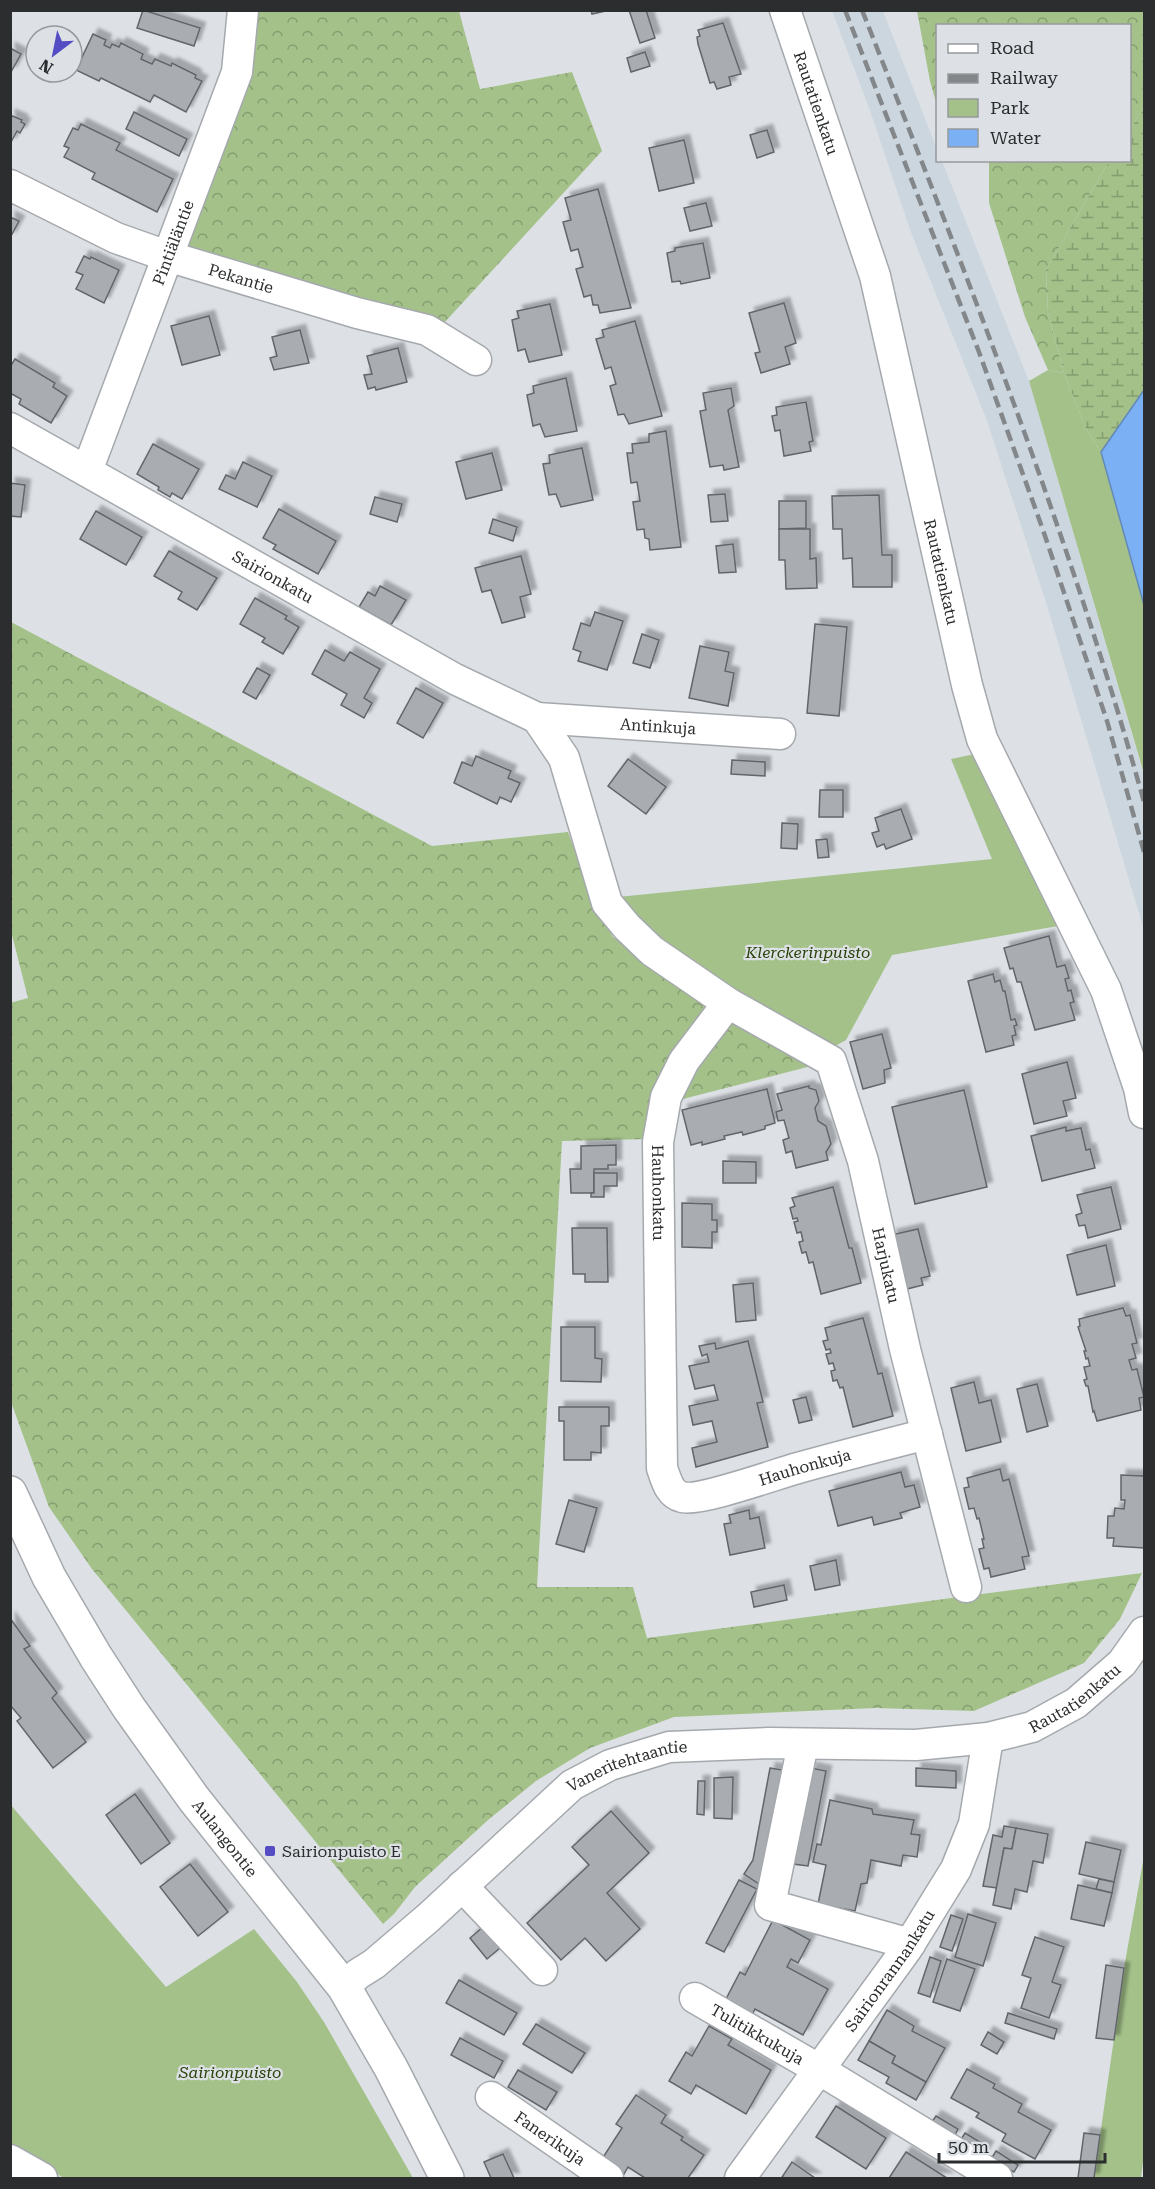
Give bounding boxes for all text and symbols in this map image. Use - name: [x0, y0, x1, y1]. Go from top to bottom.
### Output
- north arrow: [24, 24, 84, 84]
- legend: [936, 24, 1131, 162]
- text: Road: [990, 37, 1035, 58]
- street label: Rautatienkatu: [790, 49, 843, 157]
- text: N: [36, 55, 57, 78]
- text: Railway: [990, 67, 1058, 88]
- text: Park: [990, 97, 1030, 118]
- text: Water: [990, 127, 1041, 148]
- street label: Pintiäläntie: [148, 197, 198, 288]
- street label: Pekantie: [206, 260, 276, 297]
- street label: Rautatienkatu: [920, 517, 963, 627]
- street label: Sairionkatu: [229, 546, 317, 607]
- street label: Antinkuja: [619, 714, 697, 738]
- park label: Klerckerinpuisto: [745, 943, 870, 962]
- street label: Hauhonkatu: [649, 1145, 669, 1241]
- street label: Harjukatu: [869, 1225, 904, 1305]
- street label: Hauhonkuja: [756, 1445, 853, 1489]
- street label: Rautatienkatu: [1025, 1659, 1124, 1736]
- street label: Vaneritehtaantie: [563, 1737, 688, 1796]
- street label: Aulangontie: [189, 1796, 262, 1881]
- place label: Sairionpuisto E: [282, 1842, 401, 1861]
- marker: Sairionpuisto E: [263, 1844, 277, 1858]
- street label: Sairionrannankatu: [841, 1906, 938, 2035]
- street label: Tulitikkukuja: [707, 2000, 808, 2068]
- park label: Sairionpuisto: [178, 2063, 281, 2082]
- street label: Fanerikuja: [511, 2107, 589, 2169]
- scale bar: [939, 2126, 1106, 2164]
- text: 50 m: [948, 2136, 989, 2157]

